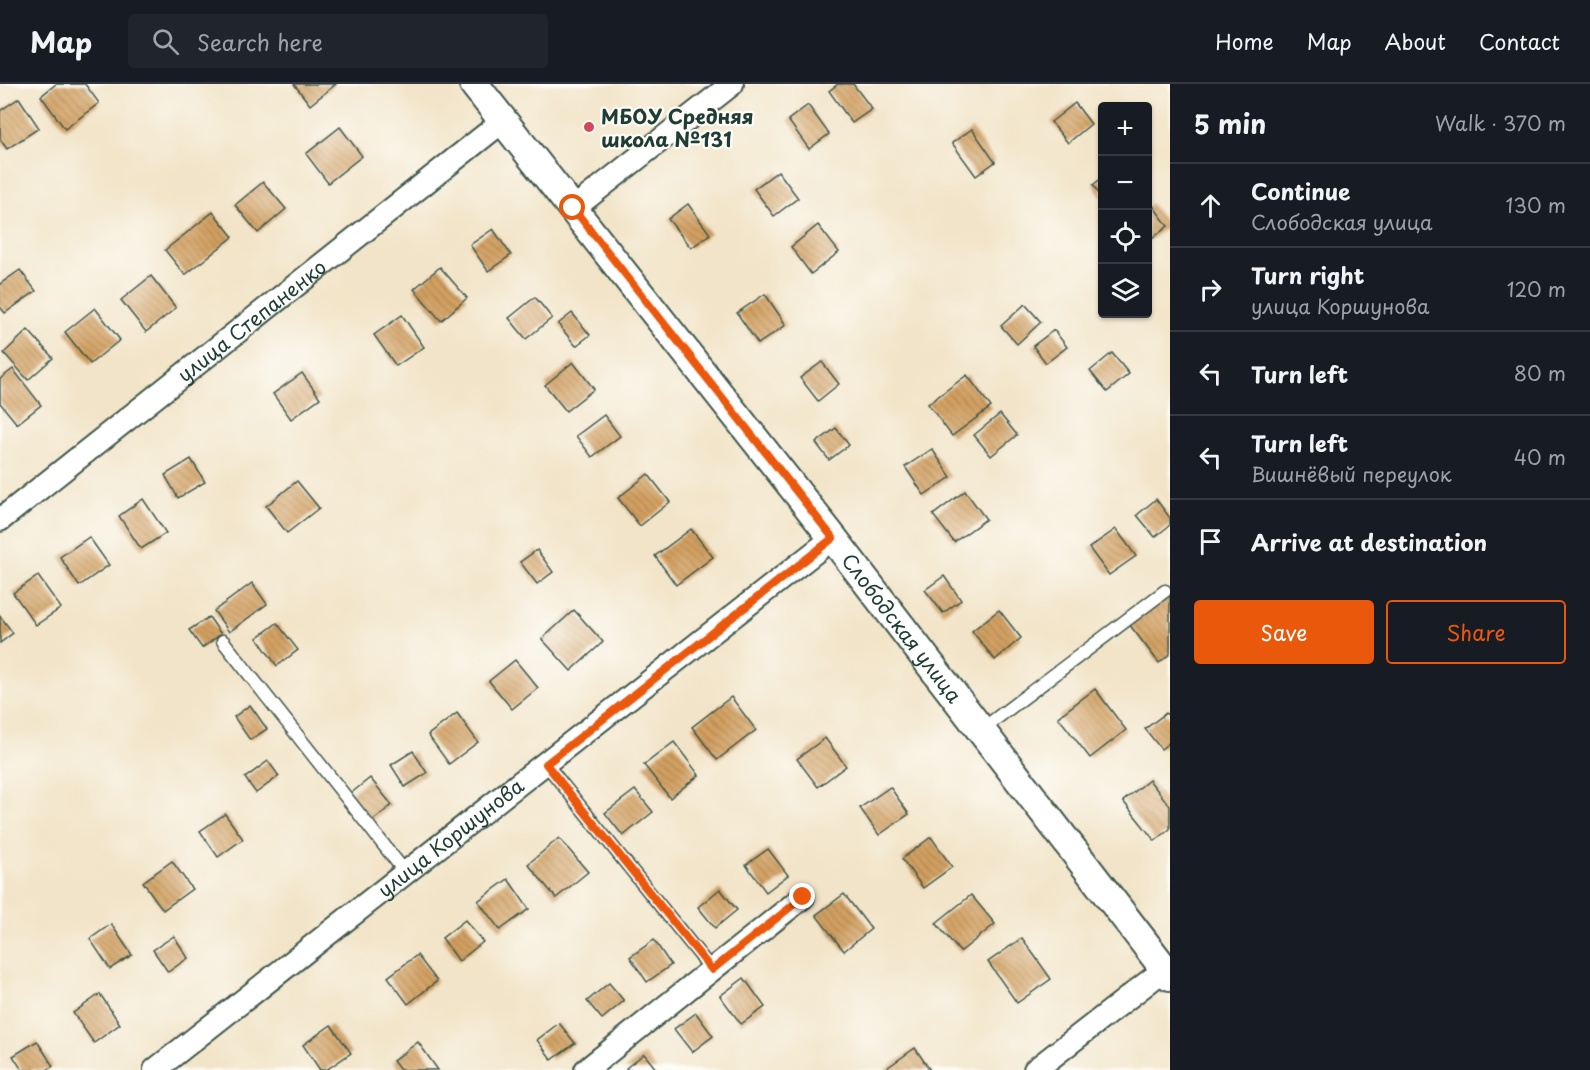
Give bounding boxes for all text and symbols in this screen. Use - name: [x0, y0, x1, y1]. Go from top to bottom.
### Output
- search box: [128, 14, 548, 68]
- text: Map: [30, 20, 92, 63]
- icon: search: [149, 25, 182, 58]
- text: Search here: [197, 25, 323, 58]
- text: Home: [1215, 25, 1274, 57]
- text: Map: [1307, 25, 1352, 57]
- text: About: [1385, 25, 1446, 57]
- text: Contact: [1479, 25, 1560, 57]
- place label: МБОУ Средняя школа №131: [601, 101, 754, 154]
- map controls: [1098, 102, 1152, 318]
- button: +: [1098, 102, 1152, 156]
- text: 5 min: [1194, 104, 1266, 143]
- text: Walk · 370 m: [1435, 108, 1566, 138]
- marker: МБОУ Средняя школа №131: [582, 120, 596, 134]
- button: −: [1098, 156, 1152, 210]
- text: Continue: [1251, 174, 1350, 207]
- icon: ahead: [1194, 189, 1227, 222]
- text: 130 m: [1506, 190, 1566, 220]
- route start: [559, 194, 585, 220]
- text: Слободская улица: [1251, 207, 1433, 237]
- button: locate: [1098, 210, 1152, 264]
- street label: улица Степаненко: [171, 252, 332, 389]
- text: Turn right: [1251, 258, 1364, 291]
- button: layers: [1098, 264, 1152, 318]
- icon: right: [1194, 273, 1227, 306]
- text: 120 m: [1507, 274, 1566, 304]
- text: улица Коршунова: [1251, 291, 1429, 321]
- icon: left: [1194, 357, 1227, 390]
- text: Turn left: [1251, 357, 1348, 390]
- text: 80 m: [1514, 358, 1566, 388]
- text: Turn left: [1251, 426, 1348, 459]
- icon: left: [1194, 441, 1227, 474]
- text: 40 m: [1514, 442, 1566, 472]
- text: Вишнёвый переулок: [1251, 459, 1452, 489]
- icon: arrive: [1194, 525, 1227, 558]
- text: Arrive at destination: [1251, 525, 1487, 558]
- street label: Слободская улица: [835, 547, 970, 709]
- button: Save: [1194, 600, 1374, 664]
- button: Share: [1386, 600, 1566, 664]
- street label: улица Коршунова: [371, 770, 530, 904]
- route end: [789, 883, 815, 909]

